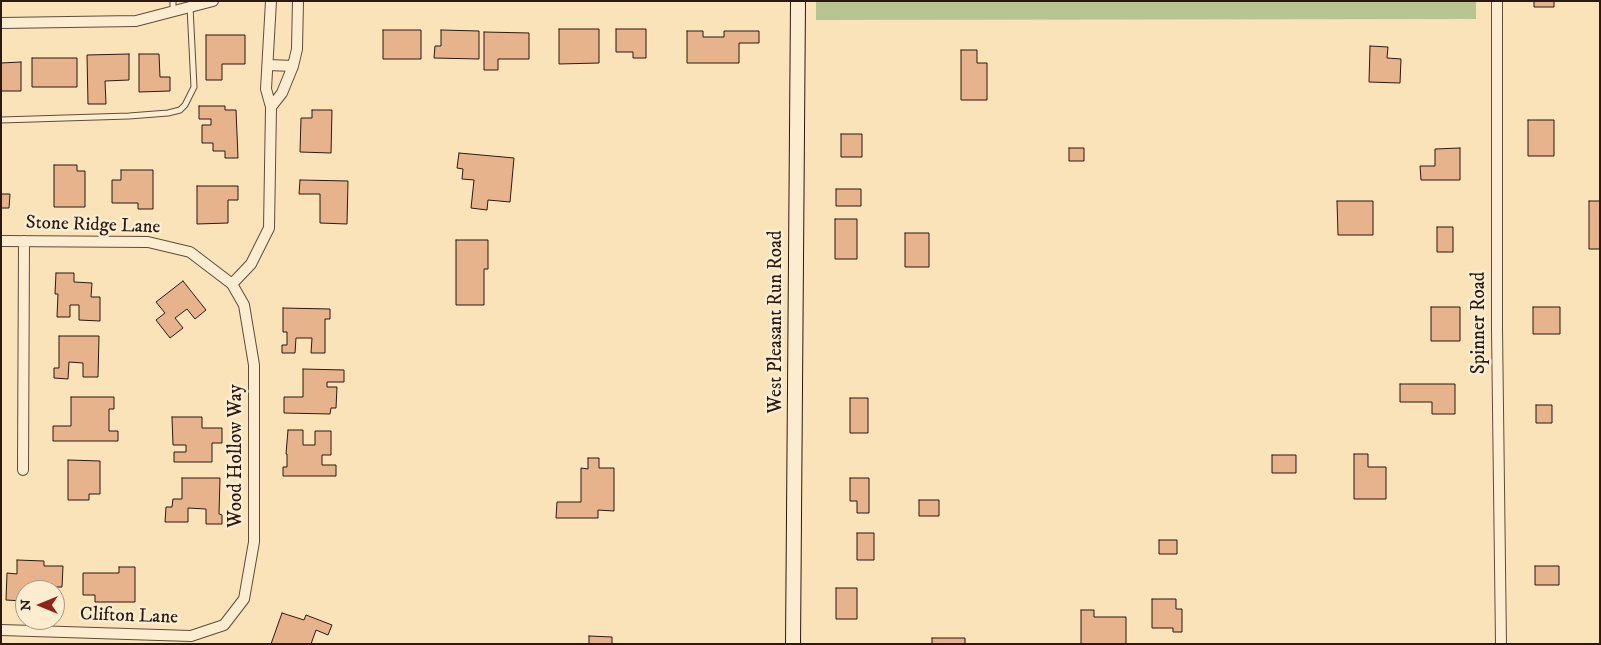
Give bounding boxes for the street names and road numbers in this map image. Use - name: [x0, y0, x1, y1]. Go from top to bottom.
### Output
- street label: Stone Ridge Lane: [25, 212, 161, 240]
- street label: West Pleasant Run Road: [766, 231, 788, 413]
- street label: Spinner Road: [1469, 272, 1491, 374]
- street label: Wood Hollow Way: [226, 384, 248, 528]
- street label: Clifton Lane: [80, 604, 178, 630]

